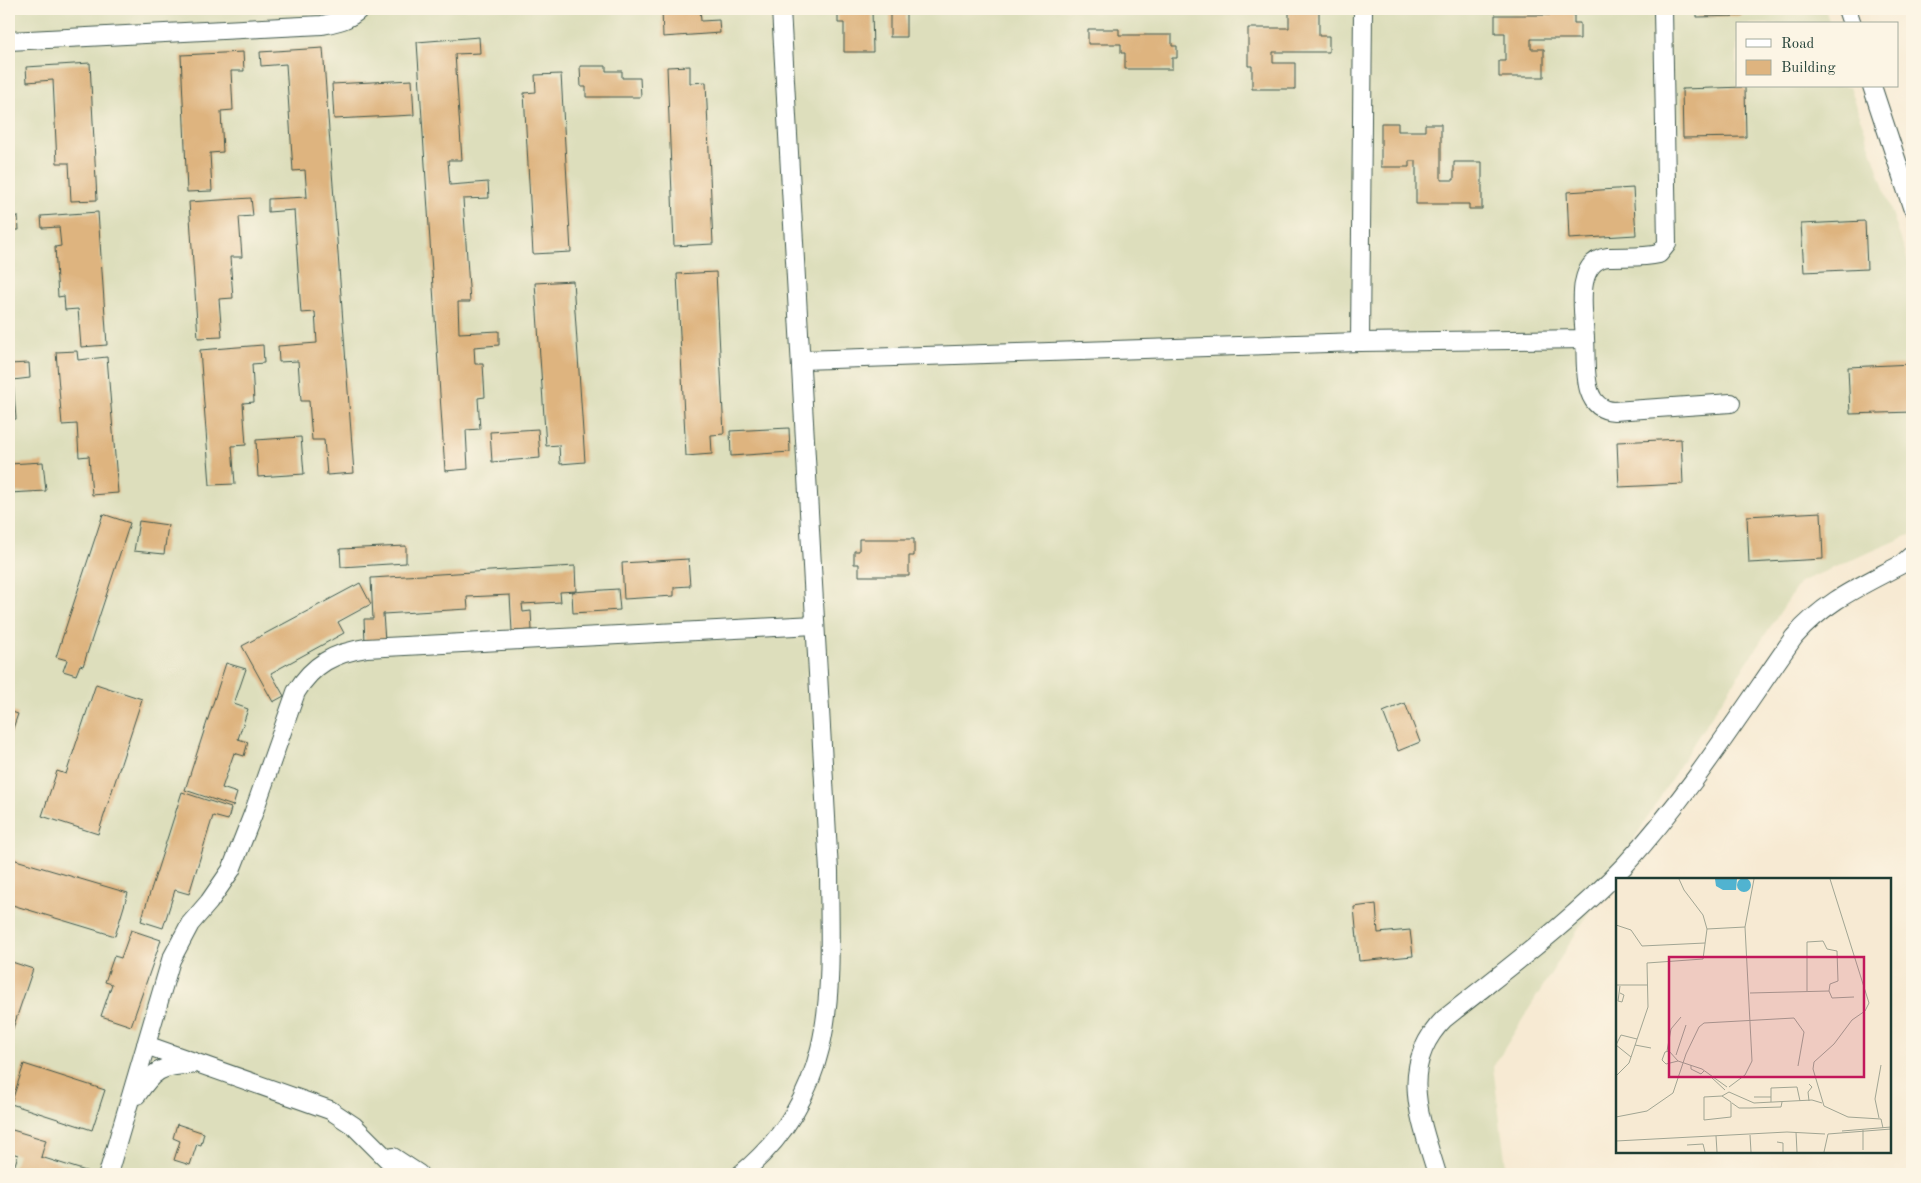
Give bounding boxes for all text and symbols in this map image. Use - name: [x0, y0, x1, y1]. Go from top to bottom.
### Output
- legend: [1736, 22, 1898, 88]
- text: Road: [1781, 37, 1815, 52]
- text: Building: [1781, 61, 1836, 76]
- inset map: [1616, 878, 1891, 1153]

